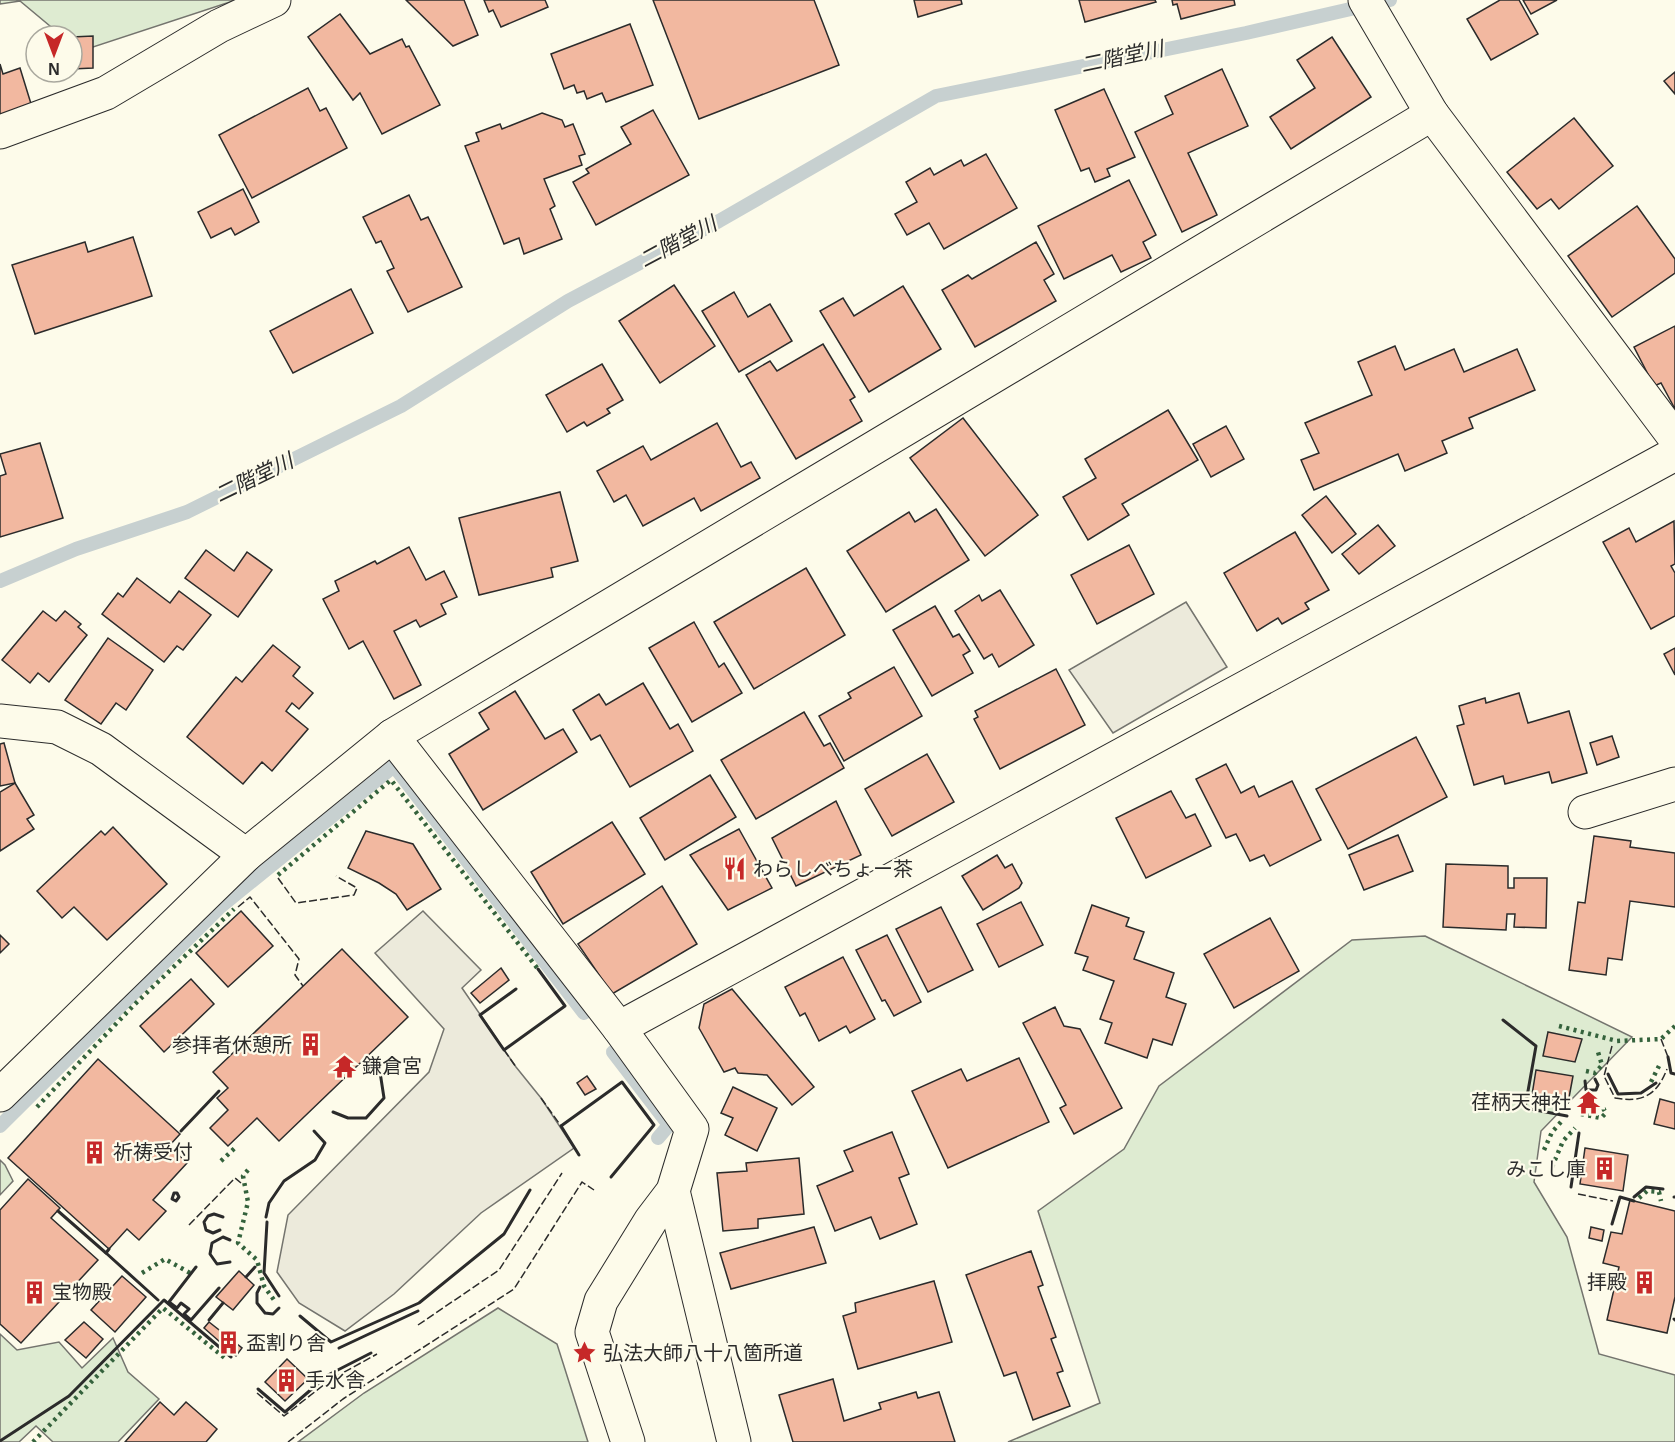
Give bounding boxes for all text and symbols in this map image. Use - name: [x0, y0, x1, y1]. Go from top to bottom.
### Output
- north arrow: [24, 24, 84, 84]
- water label: 二階堂川: [1078, 36, 1167, 76]
- text: N: [48, 60, 60, 77]
- water label: 二階堂川: [635, 211, 722, 271]
- water label: 二階堂川: [211, 448, 298, 506]
- restaurant icon: わらしべちょー茶: [722, 856, 748, 882]
- place label: わらしべちょー茶: [753, 858, 913, 880]
- building icon: 参拝者休憩所: [297, 1032, 323, 1058]
- place label: 参拝者休憩所: [172, 1034, 292, 1056]
- temple icon: 鎌倉宮: [331, 1053, 357, 1079]
- place label: 鎌倉宮: [362, 1055, 422, 1077]
- temple icon: 荏柄天神社: [1576, 1089, 1602, 1115]
- place label: 荏柄天神社: [1471, 1091, 1571, 1113]
- building icon: 祈祷受付: [82, 1139, 108, 1165]
- place label: 祈祷受付: [113, 1141, 193, 1163]
- building icon: みこし庫: [1591, 1156, 1617, 1182]
- place label: みこし庫: [1506, 1158, 1586, 1180]
- building icon: 拝殿: [1632, 1269, 1658, 1295]
- place label: 拝殿: [1587, 1271, 1627, 1293]
- building icon: 宝物殿: [21, 1279, 47, 1305]
- place label: 宝物殿: [52, 1281, 112, 1303]
- building icon: 盃割り舎: [215, 1330, 241, 1356]
- place label: 盃割り舎: [246, 1332, 326, 1354]
- place icon: 弘法大師八十八箇所道: [572, 1340, 598, 1366]
- place label: 弘法大師八十八箇所道: [603, 1342, 803, 1364]
- building icon: 手水舎: [274, 1367, 300, 1393]
- place label: 手水舎: [305, 1369, 365, 1391]

